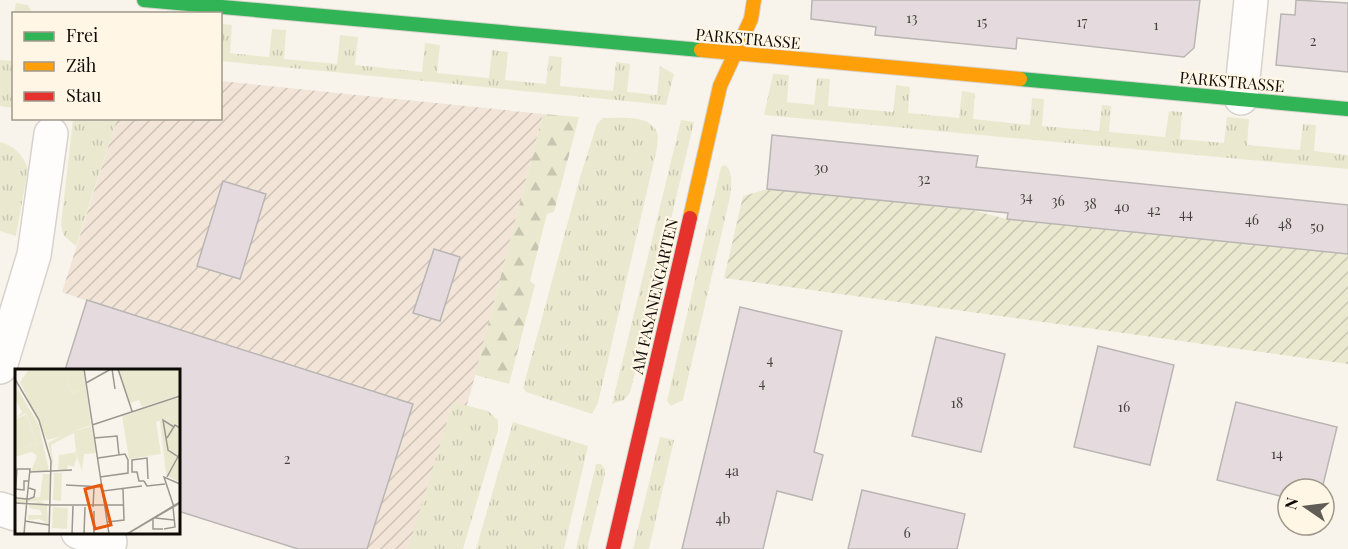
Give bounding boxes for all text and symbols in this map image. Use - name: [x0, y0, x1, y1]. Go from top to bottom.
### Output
- house number: 13: [906, 8, 918, 27]
- legend: [12, 12, 222, 120]
- house number: 15: [977, 12, 988, 31]
- house number: 17: [1077, 12, 1088, 31]
- house number: 1: [1153, 15, 1159, 34]
- text: Frei: [66, 23, 98, 47]
- street label: PARKSTRASSE: [695, 23, 801, 53]
- house number: 2: [1310, 31, 1317, 50]
- text: Zäh: [66, 53, 97, 77]
- street label: PARKSTRASSE: [1179, 66, 1285, 96]
- text: Stau: [66, 83, 102, 107]
- house number: 30: [814, 158, 828, 177]
- house number: 32: [917, 169, 931, 188]
- house number: 34: [1019, 187, 1033, 206]
- house number: 36: [1051, 191, 1065, 210]
- house number: 38: [1083, 194, 1097, 213]
- house number: 40: [1114, 197, 1130, 216]
- house number: 42: [1147, 200, 1161, 219]
- house number: 44: [1179, 204, 1193, 223]
- house number: 46: [1245, 210, 1259, 229]
- house number: 48: [1278, 214, 1292, 233]
- street label: AM FASANENGARTEN: [626, 216, 682, 377]
- house number: 50: [1310, 217, 1324, 236]
- house number: 4: [767, 350, 774, 369]
- inset map: [15, 369, 180, 534]
- house number: 4: [759, 373, 766, 392]
- house number: 18: [951, 393, 963, 412]
- house number: 16: [1118, 397, 1130, 416]
- house number: 14: [1271, 444, 1283, 463]
- house number: 2: [284, 449, 291, 468]
- house number: 4a: [725, 461, 739, 480]
- north arrow: [1276, 477, 1336, 537]
- text: N: [1279, 495, 1303, 511]
- house number: 4b: [716, 509, 731, 528]
- house number: 6: [903, 523, 911, 542]

